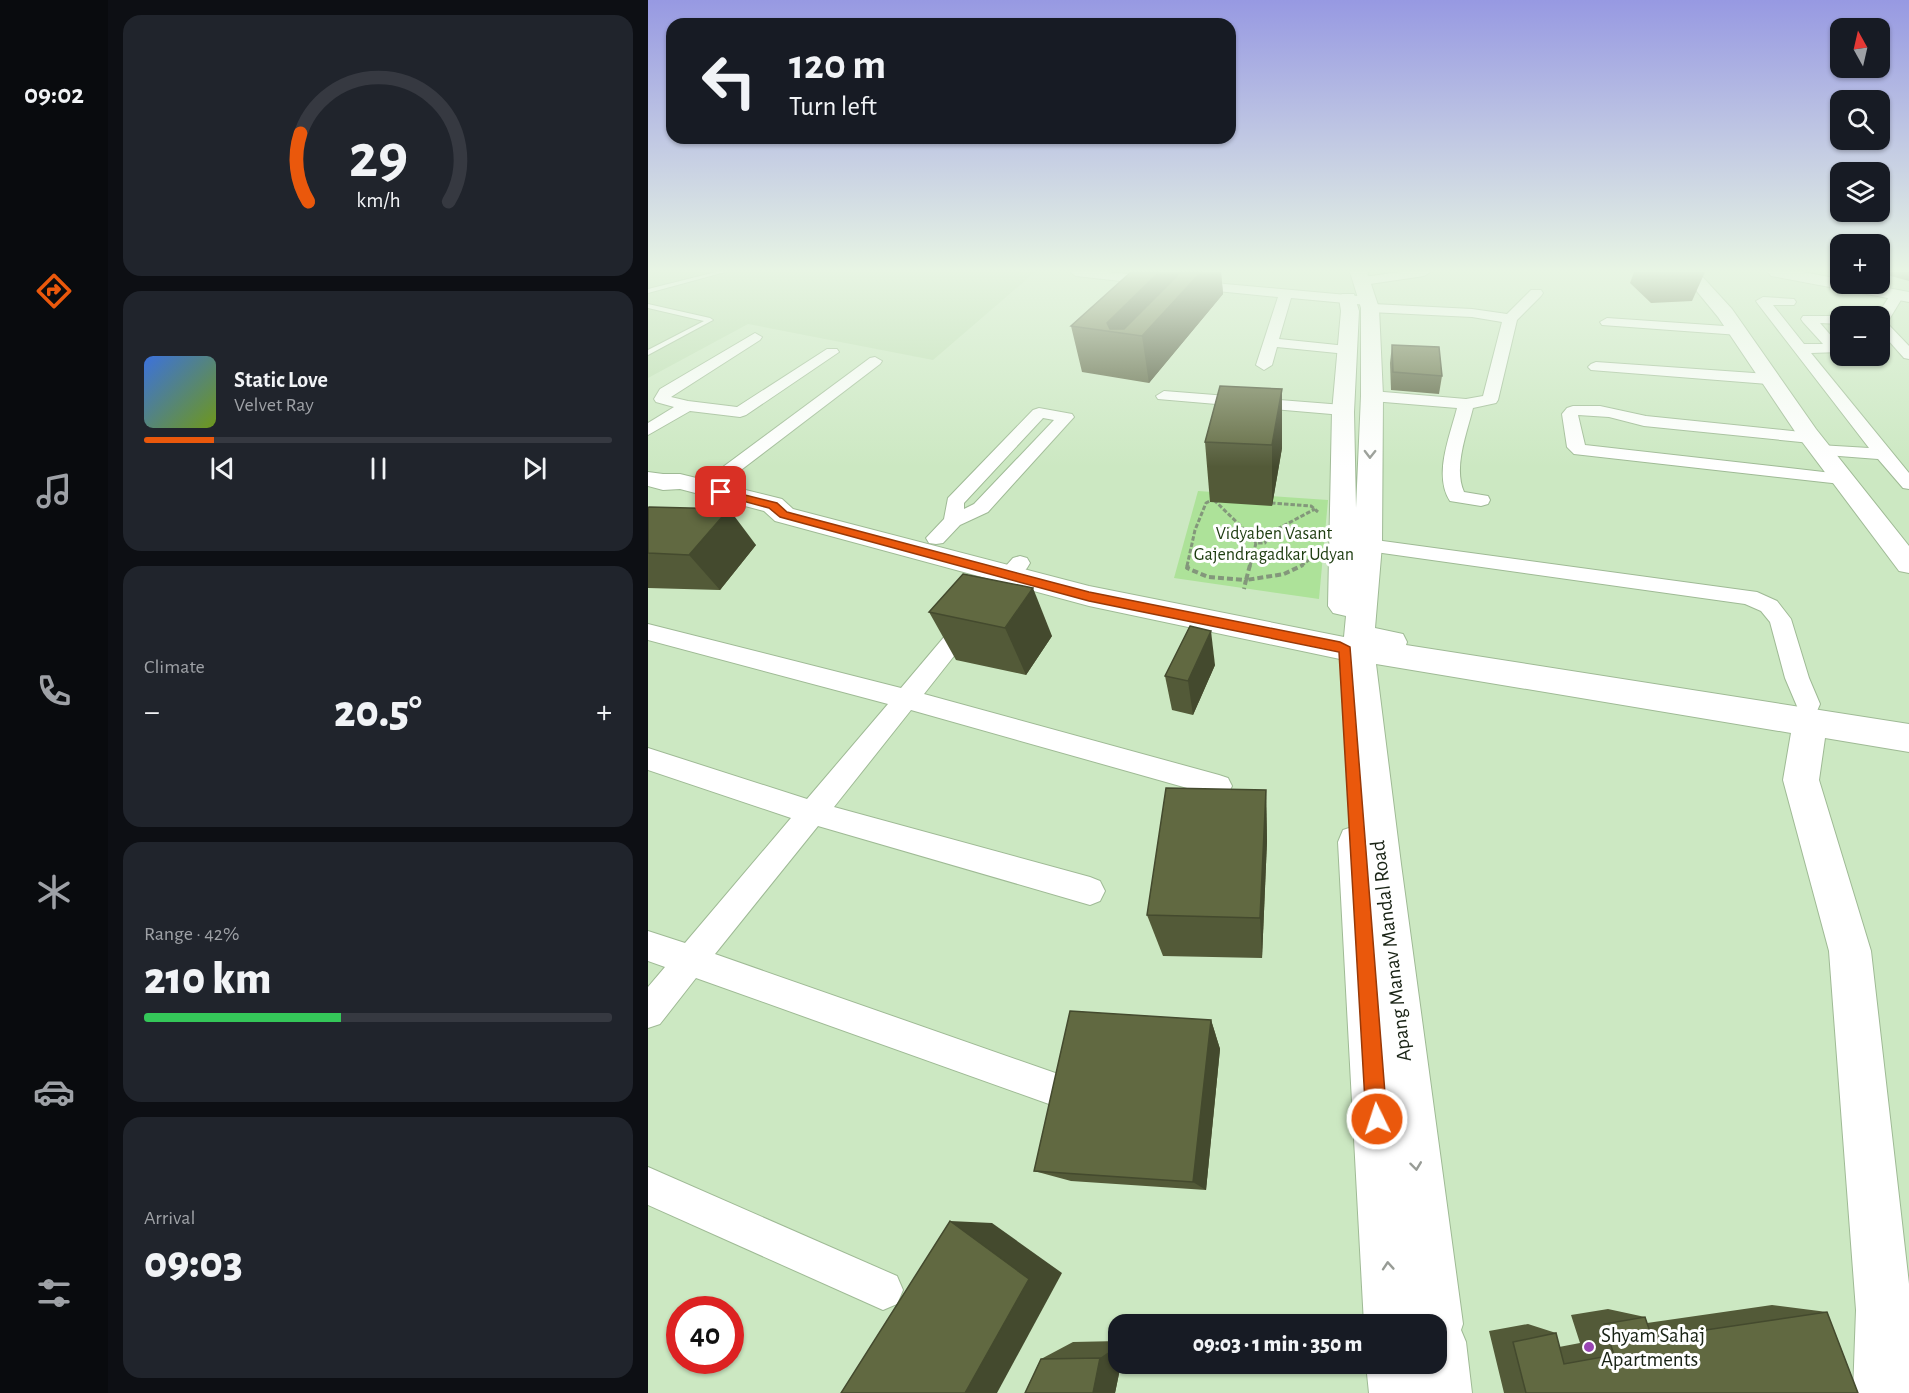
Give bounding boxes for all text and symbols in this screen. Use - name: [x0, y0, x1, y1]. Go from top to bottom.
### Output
- north arrow: [1830, 18, 1890, 78]
- map controls: [1830, 18, 1890, 366]
- icon: left: [690, 42, 768, 120]
- text: 120 m: [789, 44, 886, 86]
- text: 09:02: [24, 81, 84, 108]
- button: search: [1830, 90, 1890, 150]
- text: Turn left: [789, 93, 877, 120]
- text: 29: [348, 126, 408, 188]
- button: layers: [1830, 162, 1890, 222]
- text: km/h: [356, 191, 400, 212]
- button: +: [1830, 234, 1890, 294]
- icon: directions: [33, 270, 75, 312]
- button: −: [1830, 306, 1890, 366]
- text: Static Love: [234, 369, 328, 391]
- text: Velvet Ray: [234, 395, 314, 415]
- one-way arrow: [1363, 450, 1376, 459]
- icon: previous: [206, 452, 239, 485]
- icon: pause: [362, 452, 395, 485]
- icon: next: [518, 452, 551, 485]
- pin: [695, 466, 746, 517]
- icon: music: [33, 470, 75, 512]
- icon: arrive: [704, 475, 737, 508]
- park label: Vidyaben Vasant Gajendragadkar Udyan: [1194, 525, 1354, 564]
- text: Climate: [144, 657, 205, 677]
- icon: phone: [33, 670, 75, 712]
- text: 20.5°: [334, 690, 422, 735]
- text: −: [144, 696, 160, 729]
- text: +: [596, 696, 612, 729]
- street label: Apang Manav Mandal Road: [1367, 839, 1415, 1063]
- icon: climate: [33, 871, 75, 913]
- text: Range · 42%: [144, 924, 239, 944]
- text: 210 km: [144, 957, 272, 1002]
- icon: car: [33, 1071, 75, 1113]
- position arrow: [1345, 1087, 1409, 1151]
- one-way arrow: [1409, 1161, 1422, 1171]
- text: Arrival: [144, 1208, 195, 1228]
- text: 09:03: [144, 1241, 243, 1286]
- one-way arrow: [1381, 1262, 1394, 1271]
- icon: filters: [33, 1272, 75, 1314]
- speed limit sign: 40: [666, 1296, 744, 1374]
- place label: Shyam Sahaj Apartments: [1601, 1325, 1705, 1370]
- text: 09:03 · 1 min · 350 m: [1193, 1333, 1362, 1355]
- marker: Shyam Sahaj Apartments: [1582, 1340, 1596, 1354]

